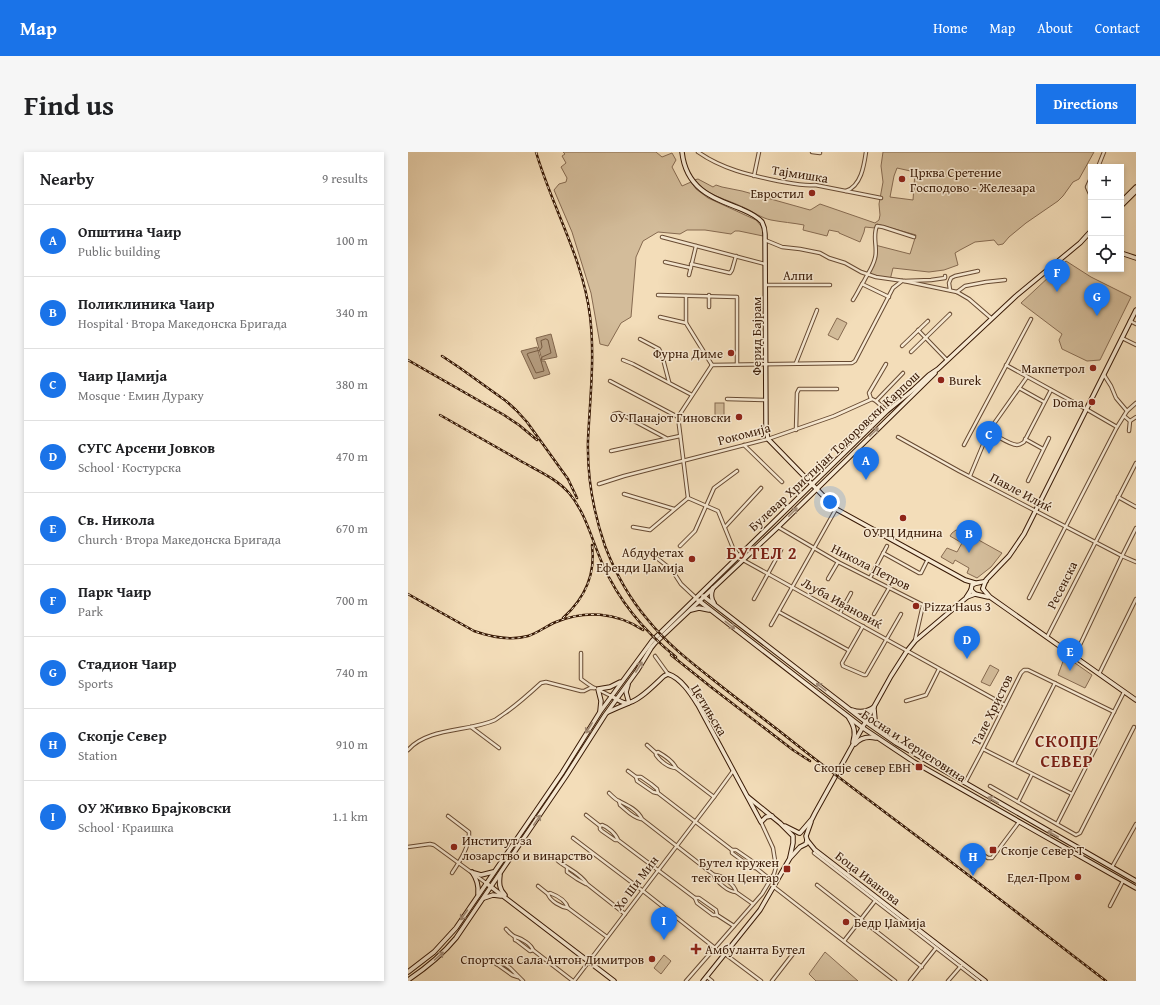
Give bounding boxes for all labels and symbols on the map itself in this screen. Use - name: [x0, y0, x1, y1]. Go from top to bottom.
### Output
- street label: Тајмишка: [770, 160, 830, 188]
- place label: Црква Сретение Господово - Железара: [910, 163, 1036, 197]
- marker: Црква Сретение Господово - Железара: [897, 174, 907, 184]
- place label: Евростил: [751, 184, 804, 203]
- marker: Евростил: [807, 188, 817, 198]
- pin: F: [1044, 259, 1070, 292]
- street label: Алпи: [783, 266, 813, 285]
- pin: G: [1084, 283, 1110, 316]
- street label: Ферид Бајрам: [747, 297, 766, 375]
- place label: Фурна Диме: [653, 344, 723, 363]
- marker: Фурна Диме: [726, 348, 736, 358]
- place label: Макпетрол: [1021, 359, 1085, 378]
- marker: Макпетрол: [1088, 363, 1098, 373]
- street label: Булевар Христијан Тодоровски Карпош: [744, 366, 924, 536]
- place label: Burek: [949, 371, 982, 390]
- marker: Burek: [936, 375, 946, 385]
- place label: Doma: [1053, 393, 1085, 412]
- marker: Doma: [1087, 397, 1097, 407]
- place label: ОУ Панајот Гиновски: [610, 408, 731, 427]
- marker: ОУ Панајот Гиновски: [734, 412, 744, 422]
- street label: Рокомија: [716, 418, 773, 450]
- pin: C: [976, 421, 1002, 454]
- one-way arrow: [869, 427, 879, 437]
- pin: A: [853, 447, 879, 480]
- street label: Павле Илиќ: [987, 468, 1055, 516]
- your location: [820, 492, 840, 512]
- one-way arrow: [788, 507, 798, 517]
- marker: ОУРЦ Иднина: [898, 513, 908, 523]
- pin: B: [956, 520, 982, 553]
- place label: ОУРЦ Иднина: [864, 523, 943, 542]
- street label: Никола Петров: [828, 539, 914, 595]
- district label: БУТЕЛ 2: [726, 540, 798, 565]
- place label: Абдуфетах Ефенди Џамија: [596, 543, 685, 577]
- marker: Абдуфетах Ефенди Џамија: [687, 554, 697, 564]
- street label: Ресенска: [1042, 557, 1082, 612]
- street label: Љуба Ивановиќ: [798, 573, 886, 633]
- place label: Pizza Haus 3: [924, 597, 991, 616]
- marker: Pizza Haus 3: [911, 601, 921, 611]
- one-way arrow: [724, 621, 735, 630]
- pin: D: [954, 626, 980, 659]
- pin: E: [1057, 638, 1083, 671]
- one-way arrow: [636, 661, 644, 673]
- street label: Тале Христов: [966, 671, 1018, 749]
- street label: Цетињска: [686, 681, 732, 740]
- one-way arrow: [815, 683, 826, 691]
- street label: Босна и Херцеговина: [858, 705, 971, 788]
- one-way arrow: [585, 722, 593, 734]
- district label: СКОПЈЕ СЕВЕР: [1035, 728, 1099, 773]
- place label: Скопје север ЕВН: [814, 758, 911, 777]
- marker: Скопје север ЕВН: [914, 762, 924, 772]
- one-way arrow: [988, 795, 1000, 803]
- one-way arrow: [533, 815, 541, 826]
- one-way arrow: [1047, 829, 1059, 837]
- place label: Институт за лозарство и винарство: [462, 831, 593, 865]
- place label: Скопје Север Т: [1001, 841, 1085, 860]
- marker: Институт за лозарство и винарство: [449, 842, 459, 852]
- pin: H: [960, 843, 986, 876]
- marker: Скопје Север Т: [988, 845, 998, 855]
- street label: Боца Иванова: [831, 846, 905, 910]
- street label: Хо Ши Мин: [609, 851, 663, 914]
- place label: Бутел кружен тек кон Центар: [692, 853, 779, 887]
- marker: Бутел кружен тек кон Центар: [782, 864, 792, 874]
- place label: Едел-Пром: [1007, 868, 1070, 887]
- marker: Едел-Пром: [1073, 872, 1083, 882]
- pin: I: [651, 907, 677, 940]
- one-way arrow: [460, 910, 468, 921]
- place label: Бедр Џамија: [854, 913, 926, 932]
- marker: Бедр Џамија: [841, 917, 851, 927]
- place label: Амбуланта Бутел: [705, 940, 805, 959]
- marker: Амбуланта Бутел: [690, 943, 702, 955]
- place label: Спортска Сала Антон Димитров: [461, 950, 644, 969]
- one-way arrow: [434, 952, 444, 961]
- marker: Спортска Сала Антон Димитров: [647, 954, 657, 964]

